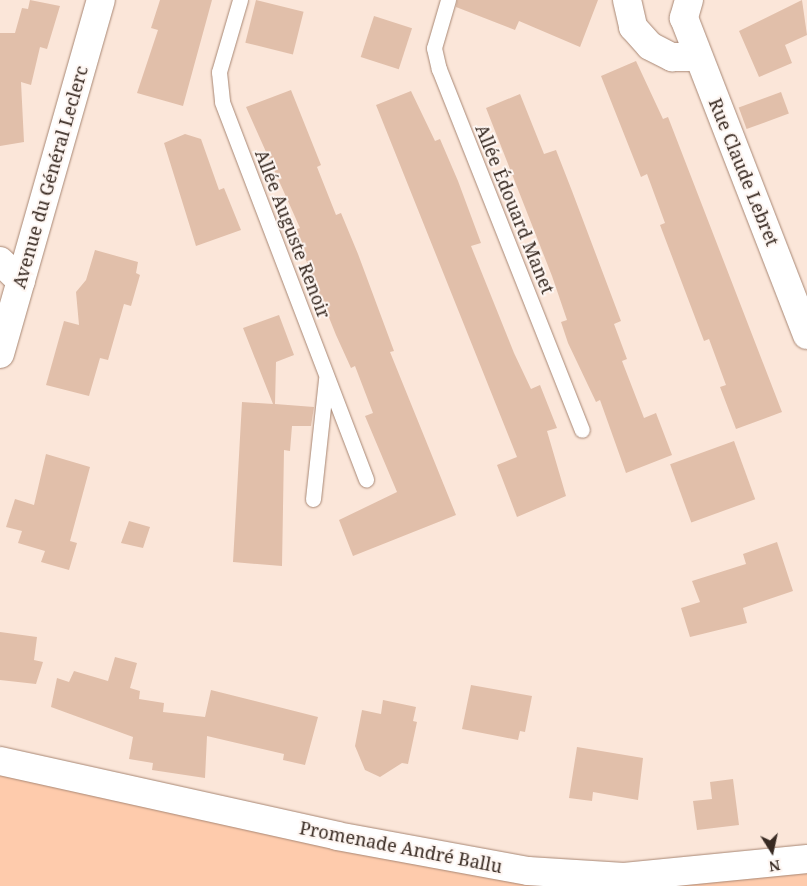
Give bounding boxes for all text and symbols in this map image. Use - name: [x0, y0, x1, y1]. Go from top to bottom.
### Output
- street label: Avenue du Général Leclerc: [8, 63, 92, 291]
- street label: Rue Claude Lebret: [704, 95, 784, 249]
- street label: Allée Édouard Manet: [471, 121, 559, 297]
- street label: Allée Auguste Renoir: [251, 147, 335, 321]
- street label: Promenade André Ballu: [298, 817, 504, 877]
- north arrow: [747, 826, 797, 876]
- text: N: [768, 856, 782, 877]

